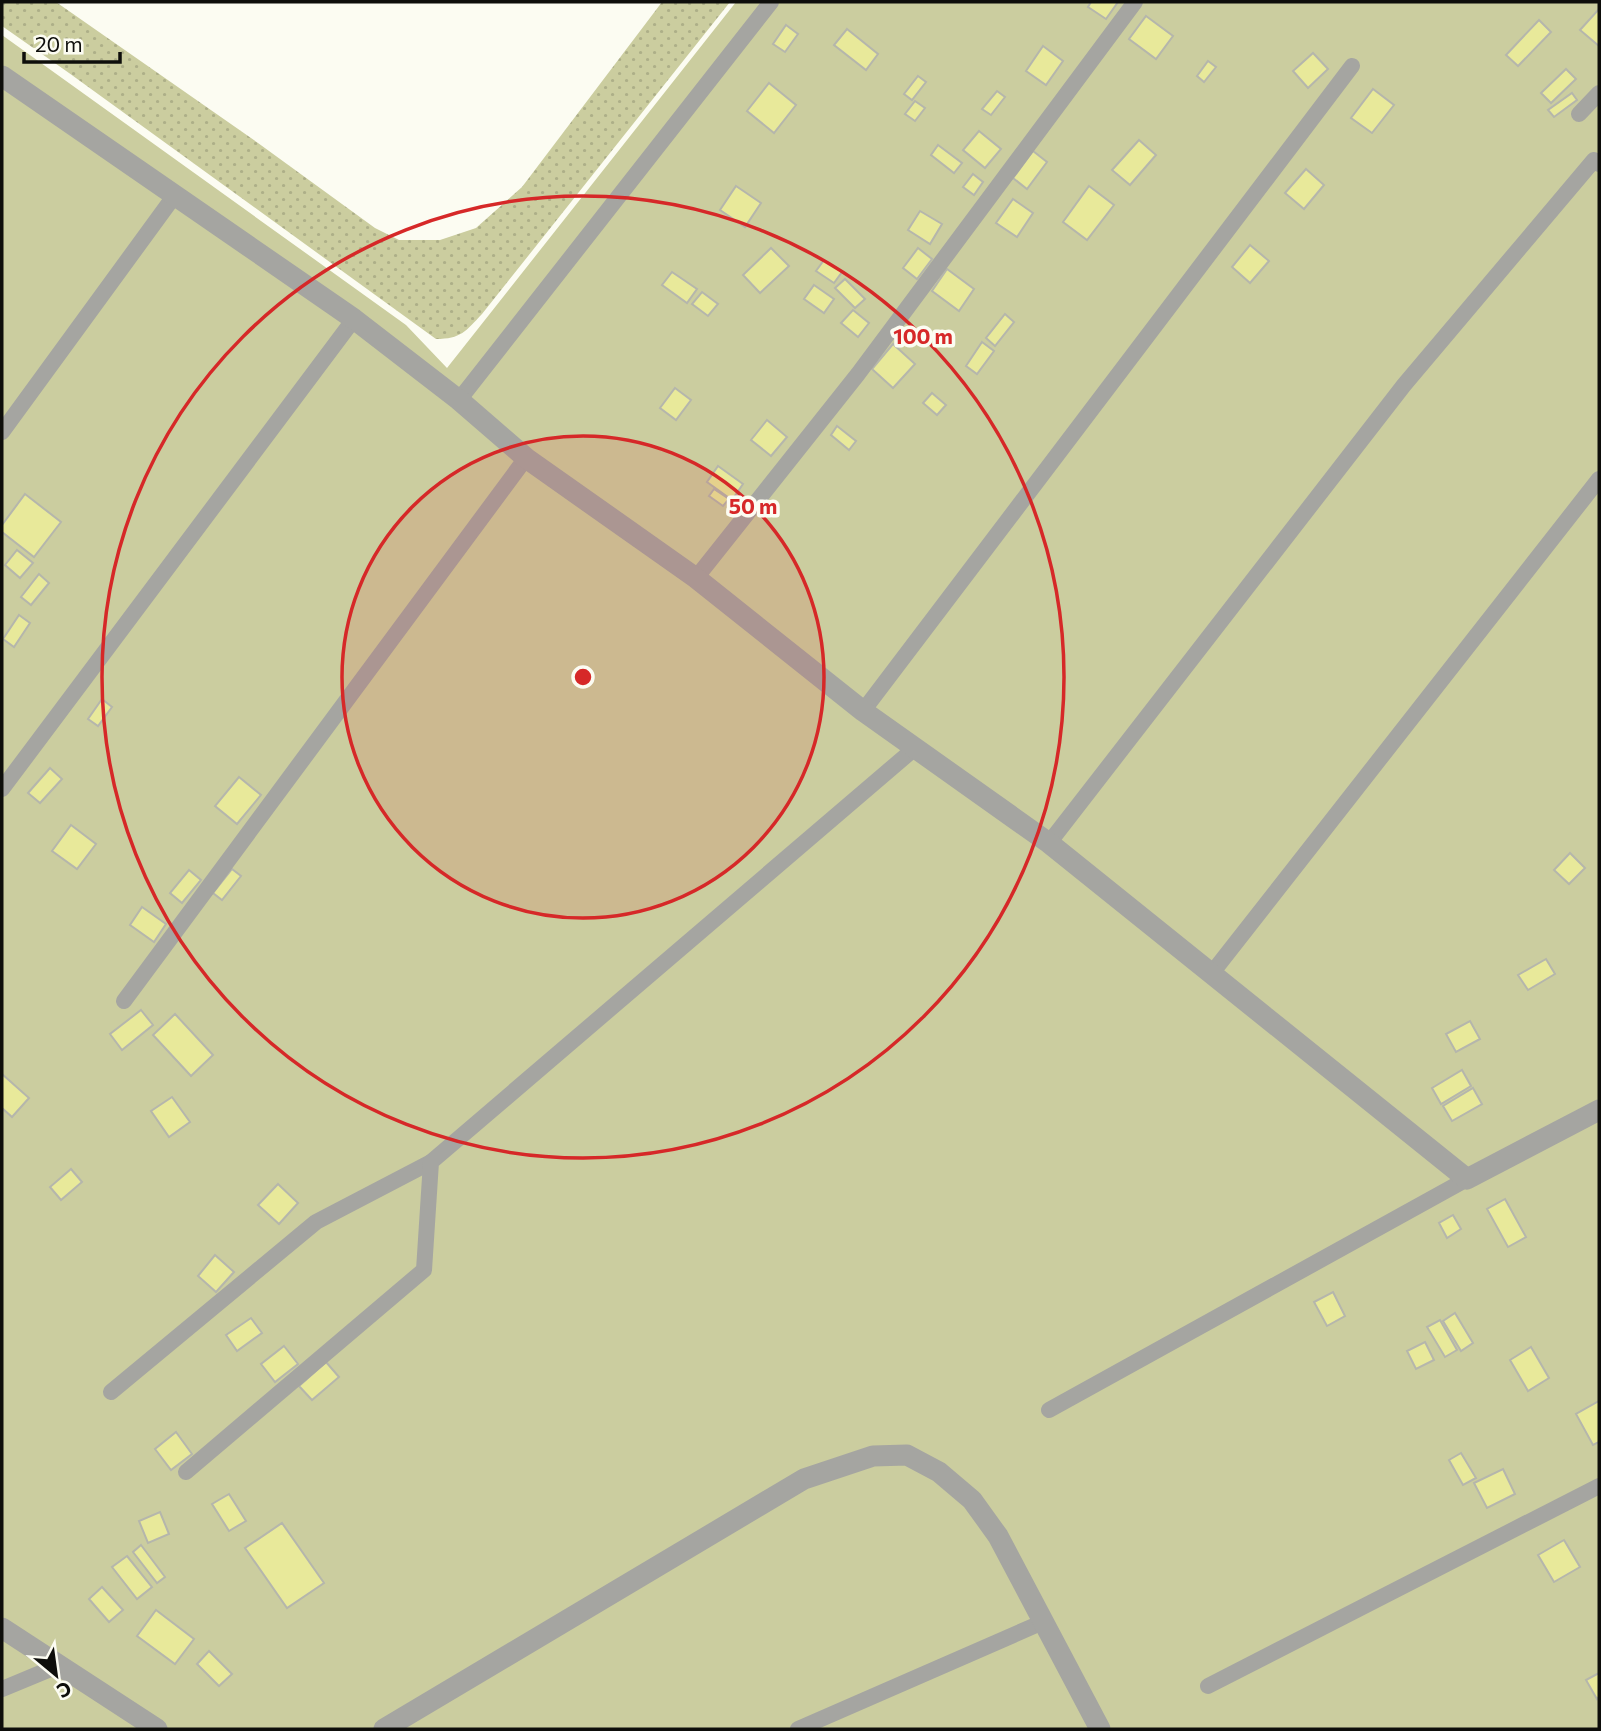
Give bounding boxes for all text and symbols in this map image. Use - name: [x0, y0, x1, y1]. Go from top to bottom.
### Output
- scale bar: [24, 21, 121, 65]
- text: 20 m: [35, 31, 83, 56]
- text: 100 m: [893, 323, 953, 348]
- text: 50 m: [729, 493, 777, 518]
- centre of rings: [571, 665, 595, 689]
- north arrow: [21, 1640, 91, 1710]
- text: С: [53, 1677, 76, 1704]

